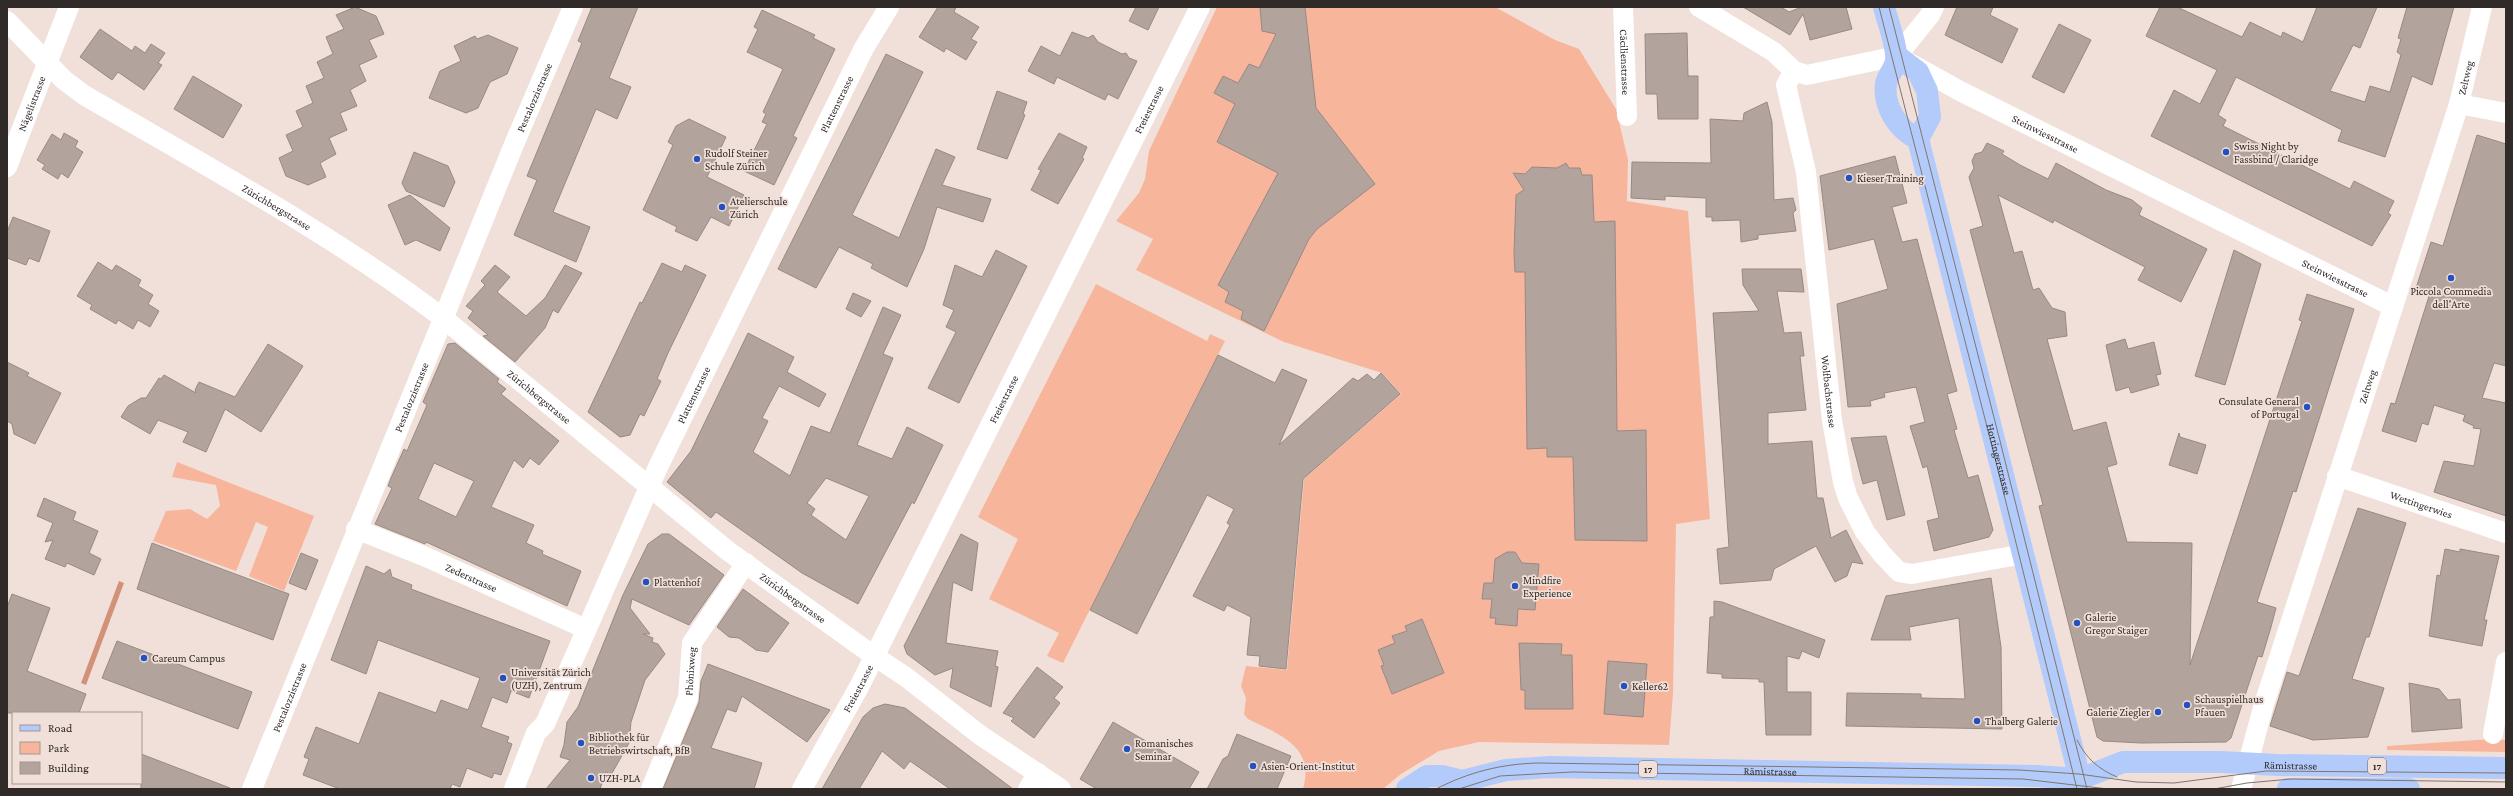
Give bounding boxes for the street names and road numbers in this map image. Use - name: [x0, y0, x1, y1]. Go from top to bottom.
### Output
- street label: Cäcilienstrasse: [1618, 29, 1632, 95]
- street label: Zeltweg: [2455, 59, 2476, 96]
- street label: Pestalozzistrasse: [514, 61, 554, 134]
- street label: Nägelistrasse: [15, 74, 48, 133]
- street label: Plattenstrasse: [817, 74, 855, 135]
- street label: Freiestrasse: [1132, 83, 1166, 135]
- street label: Steinwiesstrasse: [2010, 112, 2081, 155]
- street label: Zürichbergstrasse: [240, 182, 314, 233]
- street label: Steinwiesstrasse: [2300, 256, 2371, 299]
- street label: Wolfbachstrasse: [1819, 355, 1839, 429]
- street label: Pestalozzistrasse: [392, 360, 431, 434]
- street label: Plattenstrasse: [674, 364, 713, 425]
- street label: Zürichbergstrasse: [505, 367, 573, 426]
- street label: Zeltweg: [2356, 367, 2380, 405]
- street label: Freiestrasse: [986, 373, 1020, 425]
- street label: Hottingerstrasse: [1984, 422, 2014, 496]
- street label: Wettingerwies: [2389, 488, 2454, 520]
- street label: Zederstrasse: [444, 561, 499, 594]
- street label: Zürichbergstrasse: [758, 570, 828, 626]
- street label: Phönixweg: [682, 646, 699, 696]
- street label: Pestalozzistrasse: [270, 661, 309, 734]
- street label: Freiestrasse: [840, 663, 875, 714]
- street label: Rämistrasse: [2264, 758, 2317, 772]
- road number: 17: [2368, 758, 2386, 774]
- road number: 17: [1639, 761, 1657, 777]
- street label: Rämistrasse: [1743, 765, 1797, 778]

